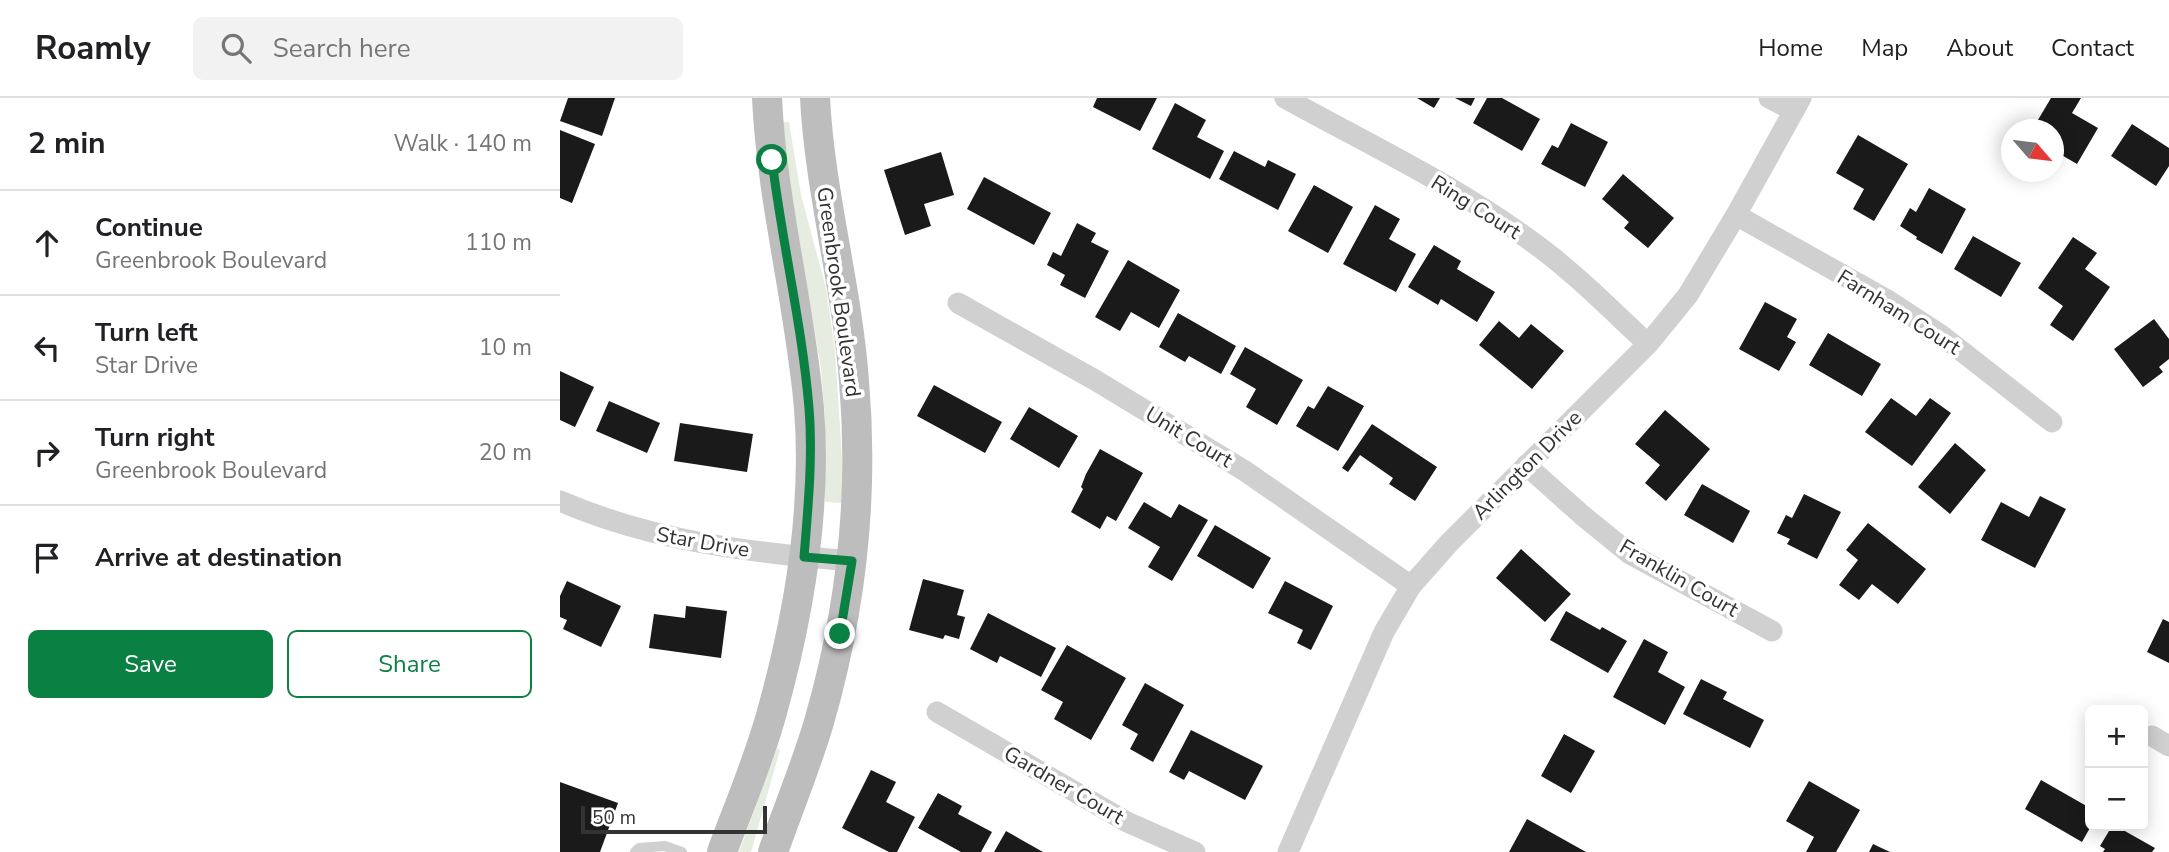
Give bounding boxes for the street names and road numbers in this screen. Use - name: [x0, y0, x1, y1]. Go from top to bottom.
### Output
- street label: Ring Court: [1426, 168, 1527, 246]
- street label: Greenbrook Boulevard: [810, 185, 868, 399]
- street label: Farnham Court: [1832, 263, 1966, 361]
- street label: Unit Court: [1140, 400, 1238, 474]
- street label: Arlington Drive: [1466, 404, 1588, 526]
- street label: Star Drive: [654, 520, 752, 564]
- street label: Franklin Court: [1614, 533, 1744, 624]
- street label: Gardner Court: [999, 739, 1130, 831]

